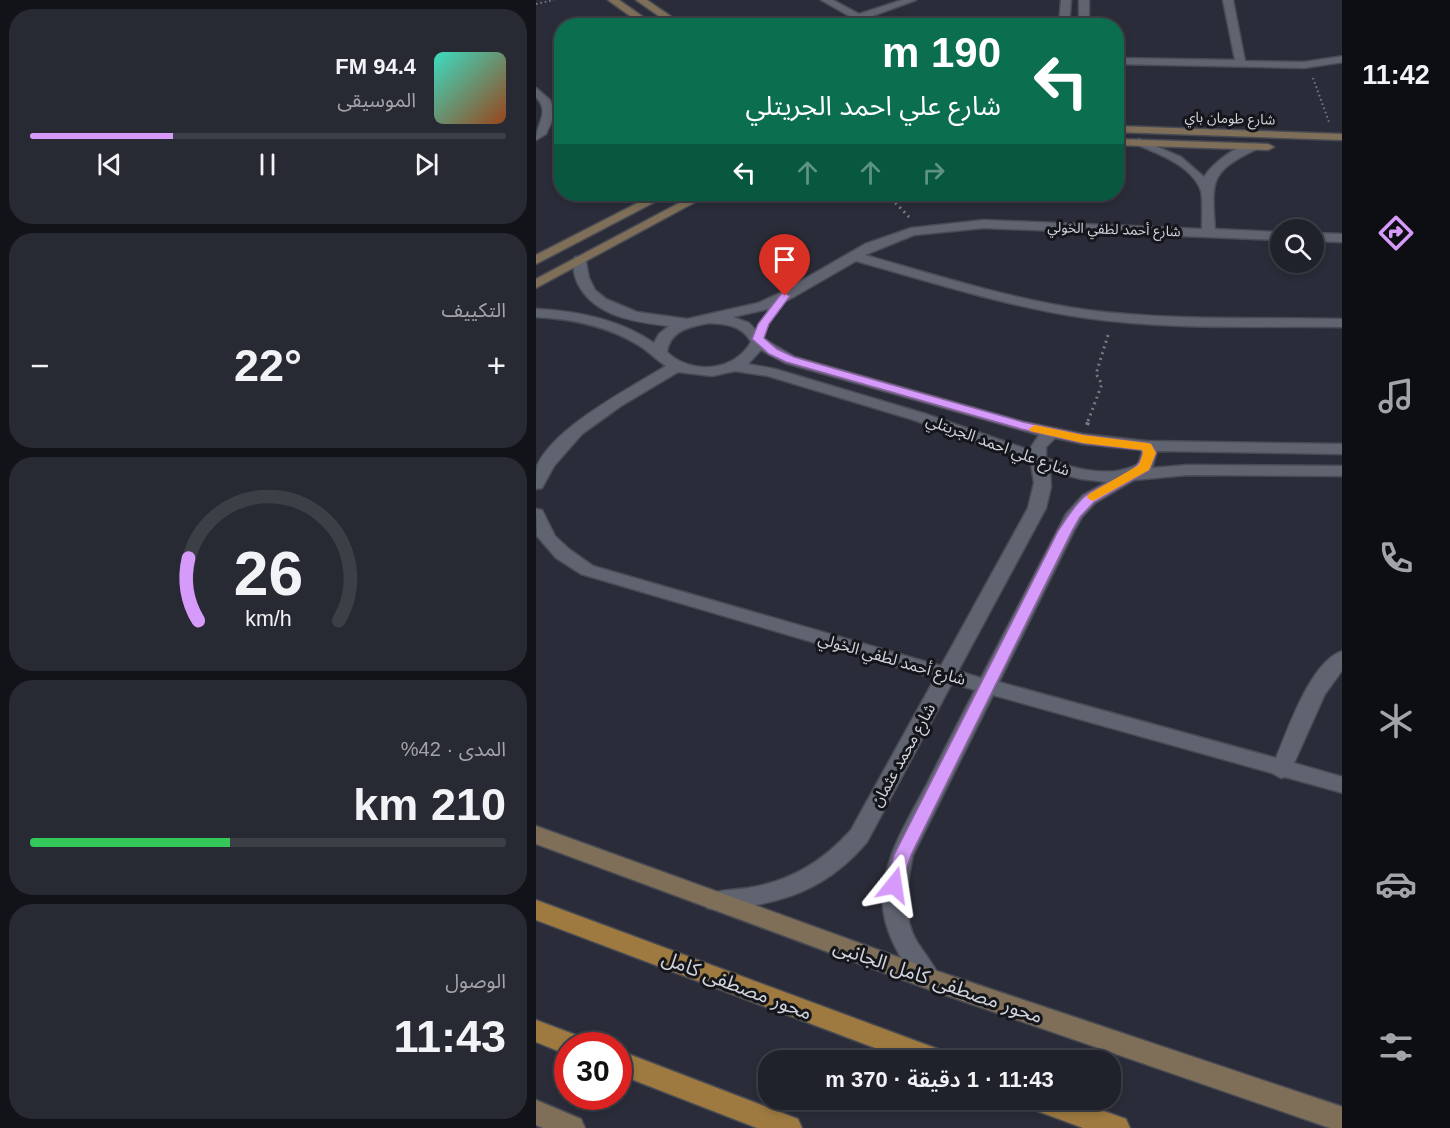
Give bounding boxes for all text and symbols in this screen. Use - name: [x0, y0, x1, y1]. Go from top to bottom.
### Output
- text: 190 m: [882, 29, 1001, 76]
- icon: left: [1022, 42, 1100, 120]
- text: 94.4 FM: [335, 54, 416, 79]
- text: 11:42: [1362, 60, 1430, 90]
- text: الموسيقى: [337, 89, 416, 111]
- text: شارع علي احمد الجريتلي: [745, 91, 1001, 121]
- street label: شارع طومان باي: [1184, 108, 1276, 131]
- icon: previous: [93, 148, 126, 181]
- icon: pause: [251, 148, 284, 181]
- icon: next: [410, 148, 443, 181]
- icon: left: [728, 156, 761, 189]
- icon: ahead: [791, 156, 824, 189]
- icon: ahead: [854, 156, 887, 189]
- icon: right: [917, 156, 950, 189]
- icon: directions: [1375, 212, 1417, 254]
- street label: شارع أحمد لطفي الخولي: [1047, 218, 1181, 243]
- map controls: [1270, 219, 1324, 273]
- button: search: [1270, 219, 1324, 273]
- pin: [759, 234, 810, 296]
- icon: arrive: [768, 243, 801, 276]
- text: التكييف: [442, 299, 506, 321]
- text: 22°: [234, 340, 302, 391]
- text: −: [30, 347, 49, 384]
- text: +: [487, 347, 506, 384]
- icon: music: [1375, 375, 1417, 417]
- street label: شارع علي احمد الجريتلي: [923, 411, 1072, 483]
- icon: phone: [1375, 537, 1417, 579]
- text: 26: [233, 539, 303, 608]
- text: km/h: [245, 607, 291, 631]
- street label: شارع أحمد لطفي الخولي: [815, 629, 968, 692]
- street label: شارع محمد عثمان: [868, 700, 942, 811]
- icon: climate: [1375, 700, 1417, 742]
- text: المدى · 42%: [401, 738, 506, 760]
- text: 210 km: [353, 779, 506, 830]
- position arrow: [862, 853, 926, 917]
- icon: car: [1375, 863, 1417, 905]
- street label: محور مصطفى كامل الجانبى: [830, 935, 1045, 1028]
- street label: محور مصطفى كامل: [659, 946, 815, 1025]
- text: الوصول: [445, 970, 506, 992]
- text: 11:43: [393, 1011, 506, 1062]
- icon: filters: [1375, 1026, 1417, 1068]
- speed limit sign: 30: [554, 1032, 632, 1110]
- text: 11:43 · 1 دقيقة · 370 m: [825, 1067, 1054, 1092]

